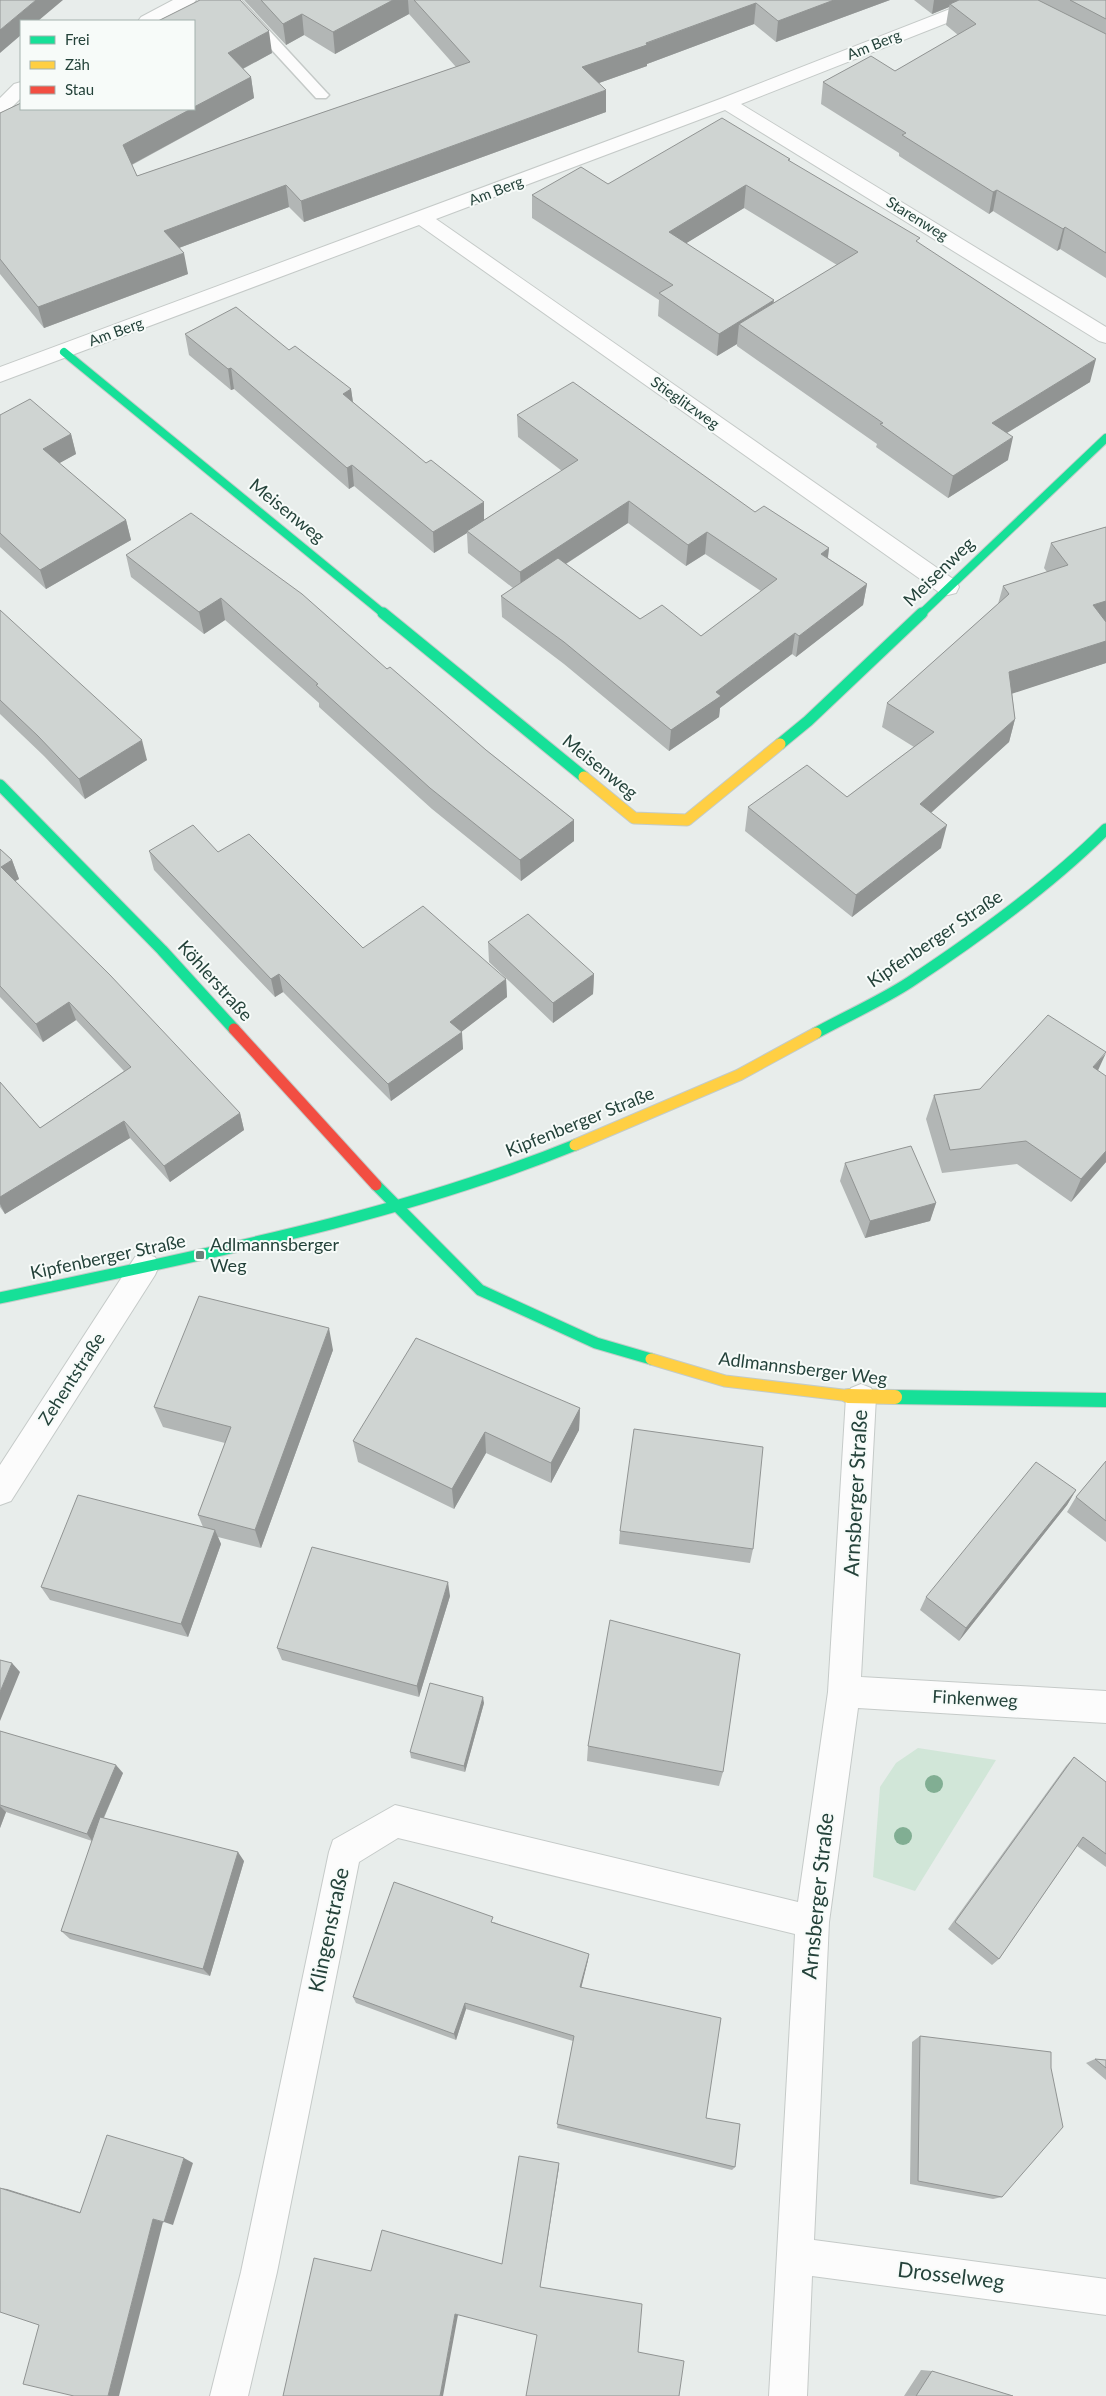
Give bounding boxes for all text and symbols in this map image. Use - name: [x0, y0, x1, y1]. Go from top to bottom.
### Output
- legend: [20, 20, 195, 110]
- street label: Am Berg: [844, 25, 904, 63]
- text: Frei: [65, 30, 90, 48]
- text: Zäh: [65, 55, 90, 73]
- text: Stau: [65, 80, 94, 98]
- street label: Am Berg: [466, 171, 526, 209]
- street label: Starenweg: [883, 192, 952, 244]
- street label: Am Berg: [86, 313, 146, 349]
- street label: Stieglitzweg: [648, 372, 723, 432]
- street label: Meisenweg: [246, 473, 330, 547]
- street label: Meisenweg: [898, 532, 978, 611]
- street label: Meisenweg: [559, 729, 643, 803]
- street label: Kipfenberger Straße: [863, 885, 1006, 992]
- street label: Köhlerstraße: [174, 935, 258, 1025]
- street label: Kipfenberger Straße: [502, 1081, 657, 1161]
- street label: Kipfenberger Straße: [28, 1229, 187, 1283]
- place label: Adlmannsberger Weg: [210, 1233, 340, 1276]
- marker: Adlmannsberger Weg: [194, 1249, 206, 1261]
- street label: Zehentstraße: [33, 1328, 109, 1429]
- street label: Adlmannsberger Weg: [718, 1347, 889, 1389]
- street label: Arnsberger Straße: [838, 1409, 871, 1577]
- street label: Finkenweg: [932, 1685, 1018, 1711]
- street label: Arnsberger Straße: [795, 1812, 838, 1980]
- street label: Klingenstraße: [302, 1865, 353, 1994]
- street label: Drosselweg: [896, 2256, 1006, 2293]

